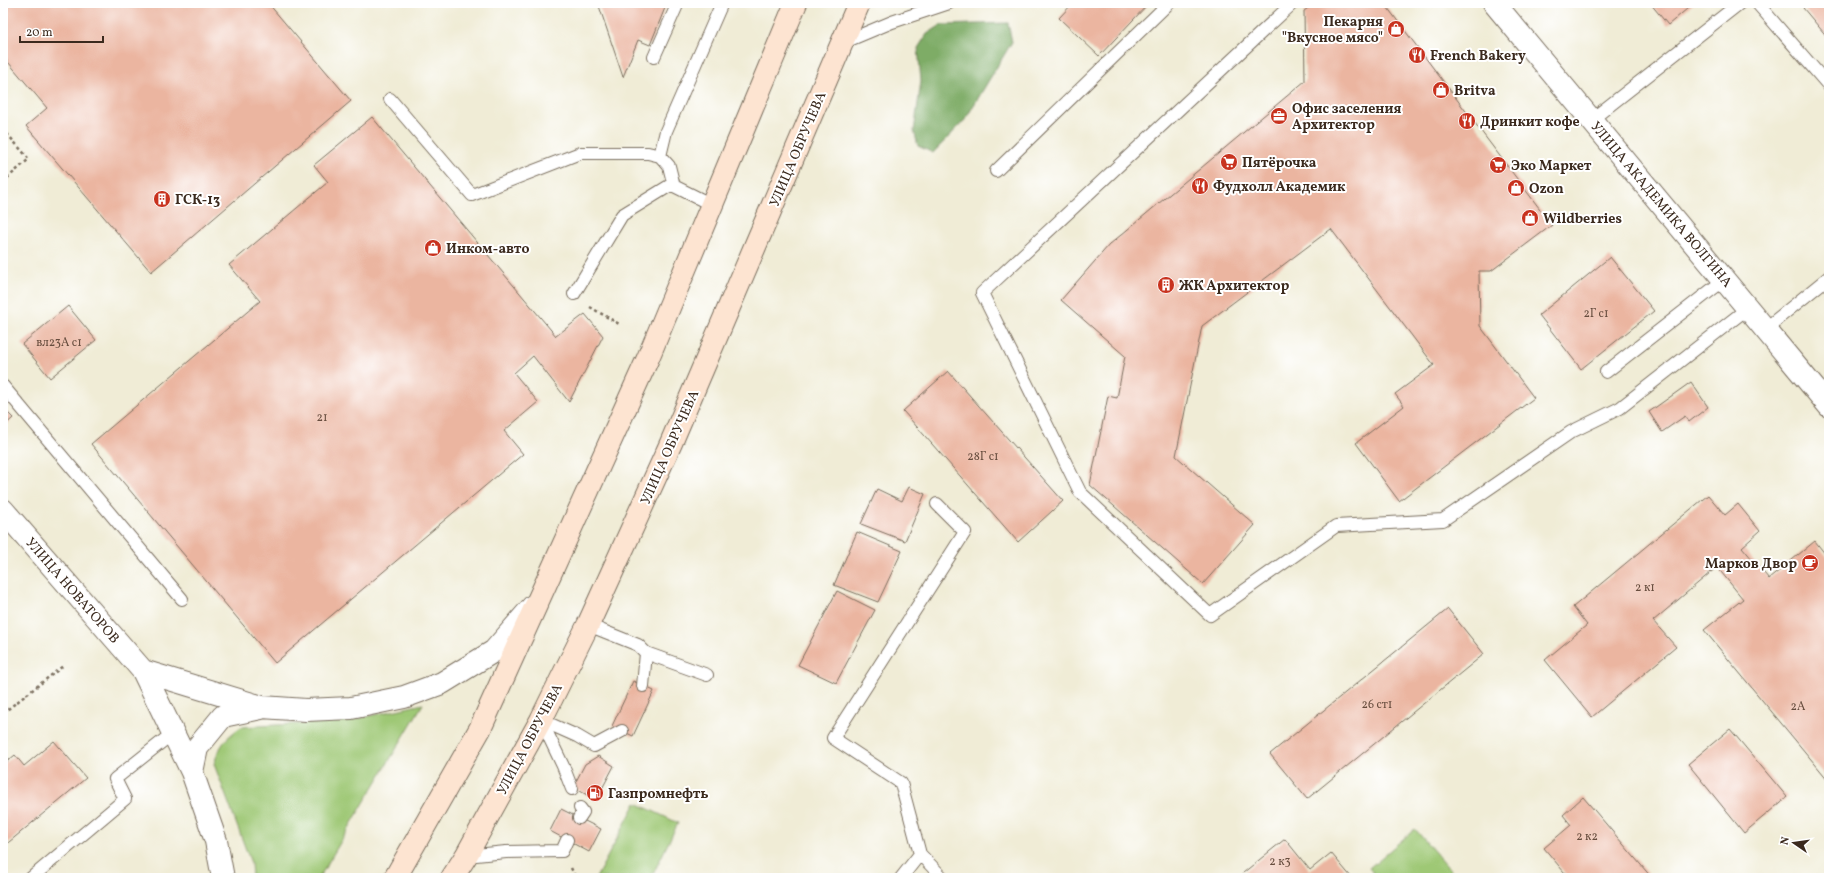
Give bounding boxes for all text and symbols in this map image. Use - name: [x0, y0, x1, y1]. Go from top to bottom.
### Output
- place label: Пекарня "Вкусное мясо": [1282, 13, 1383, 48]
- scale bar: [20, 18, 103, 44]
- shop icon: Пекарня "Вкусное мясо": [1386, 19, 1406, 39]
- text: 20 m: [26, 25, 53, 41]
- restaurant icon: French Bakery: [1407, 45, 1427, 65]
- place label: French Bakery: [1430, 47, 1526, 66]
- shop icon: Britva: [1431, 80, 1451, 100]
- place label: Britva: [1454, 82, 1496, 101]
- street label: УЛИЦА ОБРУЧЕВА: [765, 89, 831, 210]
- place label: Офис заселения Архитектор: [1292, 100, 1401, 135]
- office icon: Офис заселения Архитектор: [1269, 106, 1289, 126]
- restaurant icon: Дринкит кофе: [1457, 111, 1477, 131]
- place label: Дринкит кофе: [1480, 113, 1580, 132]
- street label: УЛИЦА АКАДЕМИКА ВОЛГИНА: [1586, 118, 1736, 292]
- supermarket icon: Пятёрочка: [1219, 152, 1239, 172]
- place label: Пятёрочка: [1242, 154, 1317, 173]
- supermarket icon: Эко Маркет: [1488, 155, 1508, 175]
- place label: Эко Маркет: [1511, 157, 1592, 176]
- restaurant icon: Фудхолл Академик: [1190, 176, 1210, 196]
- place label: Фудхолл Академик: [1213, 178, 1346, 197]
- shop icon: Ozon: [1506, 178, 1526, 198]
- place label: Ozon: [1529, 180, 1564, 199]
- building icon: ГСК-13: [152, 189, 172, 209]
- place label: ГСК-13: [175, 191, 220, 210]
- shop icon: Wildberries: [1520, 208, 1540, 228]
- place label: Wildberries: [1543, 210, 1622, 229]
- shop icon: Инком-авто: [423, 238, 443, 258]
- place label: Инком-авто: [446, 240, 529, 259]
- building icon: ЖК Архитектор: [1156, 275, 1176, 295]
- place label: ЖК Архитектор: [1179, 277, 1289, 296]
- house number: 2Г с1: [1583, 306, 1609, 322]
- house number: вл23А с1: [36, 335, 82, 351]
- street label: УЛИЦА ОБРУЧЕВА: [637, 387, 704, 508]
- house number: 21: [316, 410, 328, 426]
- house number: 28Г с1: [967, 449, 999, 465]
- street label: УЛИЦА НОВАТОРОВ: [21, 534, 123, 648]
- cafe icon: Марков Двор: [1800, 553, 1820, 573]
- place label: Марков Двор: [1705, 555, 1797, 574]
- house number: 2 к1: [1635, 580, 1655, 596]
- street label: УЛИЦА ОБРУЧЕВА: [493, 681, 568, 799]
- house number: 26 ст1: [1361, 697, 1393, 713]
- house number: 2А: [1791, 699, 1806, 715]
- fuel station icon: Газпромнефть: [585, 783, 605, 803]
- place label: Газпромнефть: [608, 785, 709, 804]
- north arrow: [1774, 823, 1814, 863]
- house number: 2 к2: [1576, 829, 1598, 845]
- text: N: [1778, 836, 1794, 847]
- house number: 2 к3: [1269, 854, 1291, 870]

